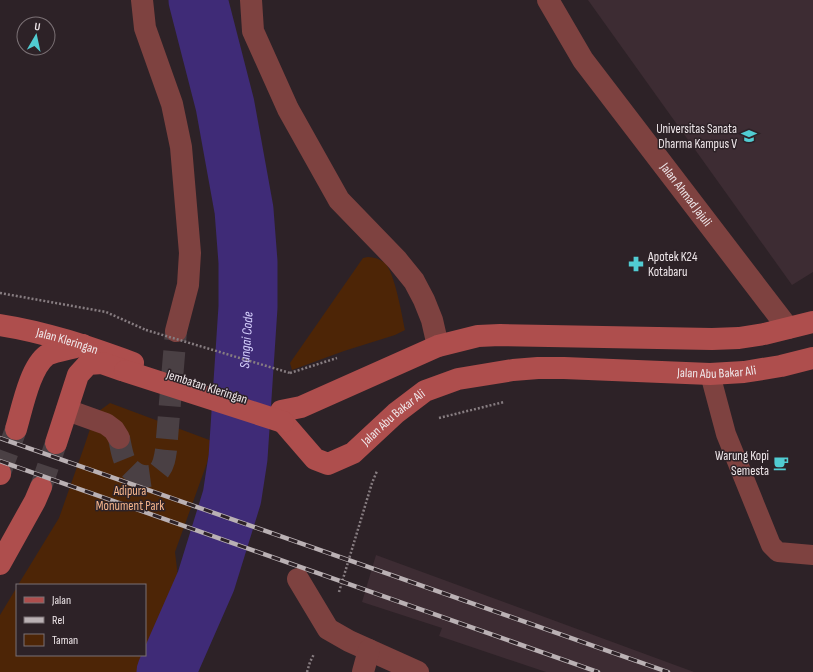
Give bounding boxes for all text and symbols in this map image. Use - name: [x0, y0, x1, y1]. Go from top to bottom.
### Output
- north arrow: [16, 16, 56, 56]
- text: U: [34, 20, 42, 34]
- place label: Universitas Sanata Dharma Kampus V: [656, 121, 737, 152]
- school or university icon: Universitas Sanata Dharma Kampus V: [740, 127, 758, 145]
- street label: Jalan Ahmad Jajuli: [656, 159, 715, 230]
- place label: Apotek K24 Kotabaru: [647, 249, 698, 280]
- pharmacy icon: Apotek K24 Kotabaru: [627, 255, 645, 273]
- water label: Sungai Code: [235, 310, 256, 369]
- street label: Jalan Kleringan: [34, 324, 100, 358]
- street label: Jalan Abu Bakar Ali: [676, 362, 757, 382]
- street label: Jembatan Kleringan: [164, 366, 249, 408]
- street label: Jalan Abu Bakar Ali: [357, 386, 428, 450]
- place label: Warung Kopi Semesta: [715, 448, 769, 479]
- cafe icon: Warung Kopi Semesta: [772, 454, 790, 472]
- park label: Adipura Monument Park: [96, 483, 164, 514]
- legend: [16, 584, 146, 656]
- text: Jalan: [51, 593, 71, 608]
- text: Rel: [52, 613, 64, 628]
- text: Taman: [52, 633, 78, 648]

